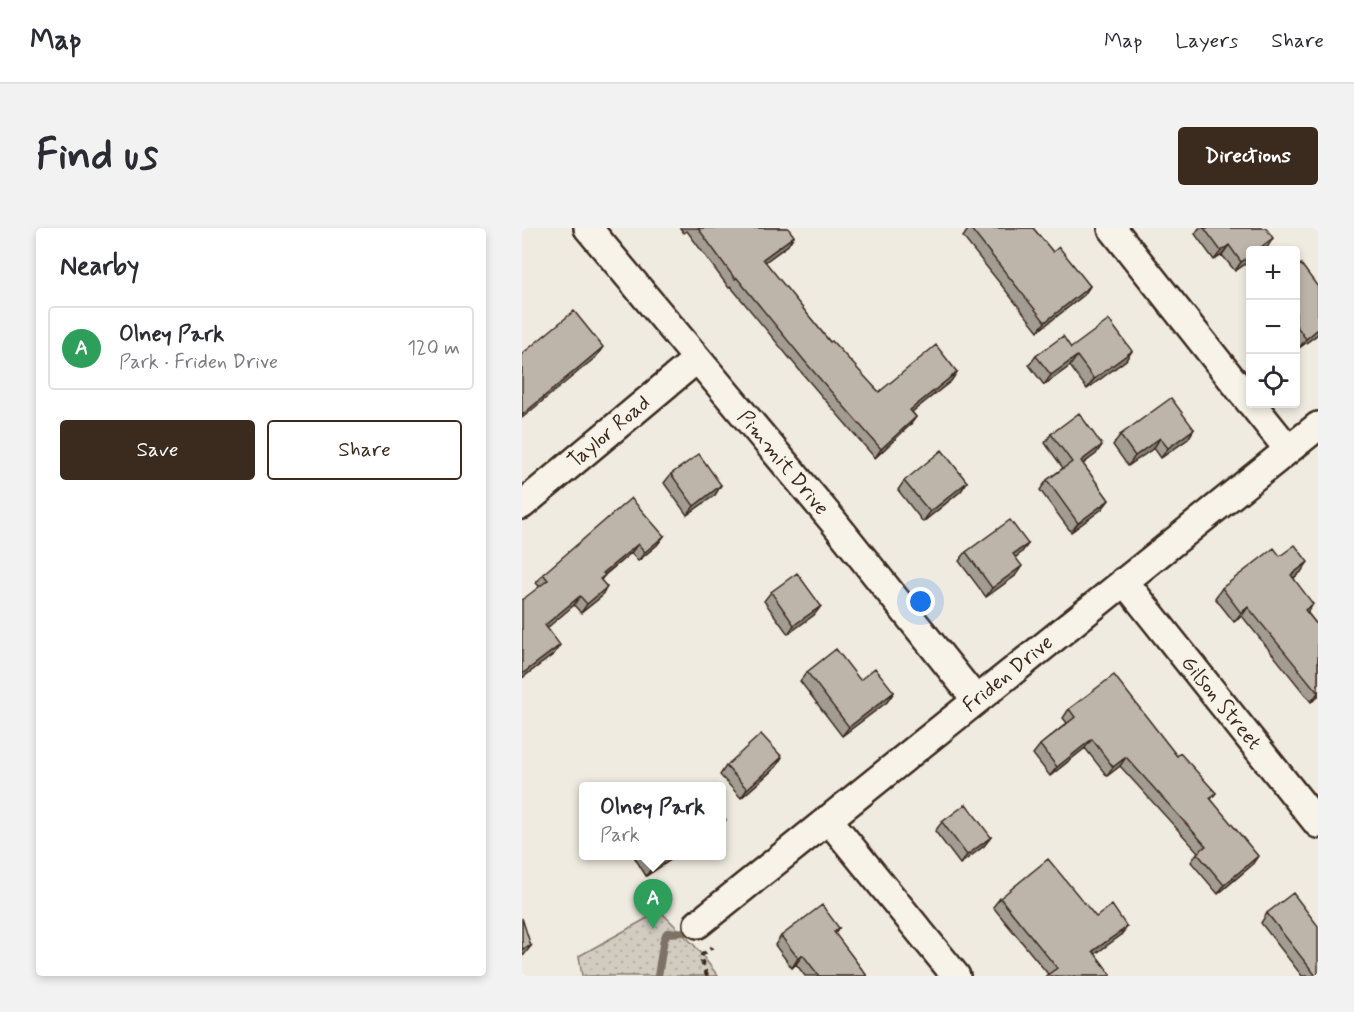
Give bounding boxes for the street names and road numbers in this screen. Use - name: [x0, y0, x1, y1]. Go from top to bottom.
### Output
- street label: Taylor Road: [562, 389, 656, 475]
- street label: Pimmit Drive: [731, 404, 835, 522]
- street label: Friden Drive: [957, 629, 1059, 719]
- street label: Gilson Street: [1174, 650, 1268, 756]

